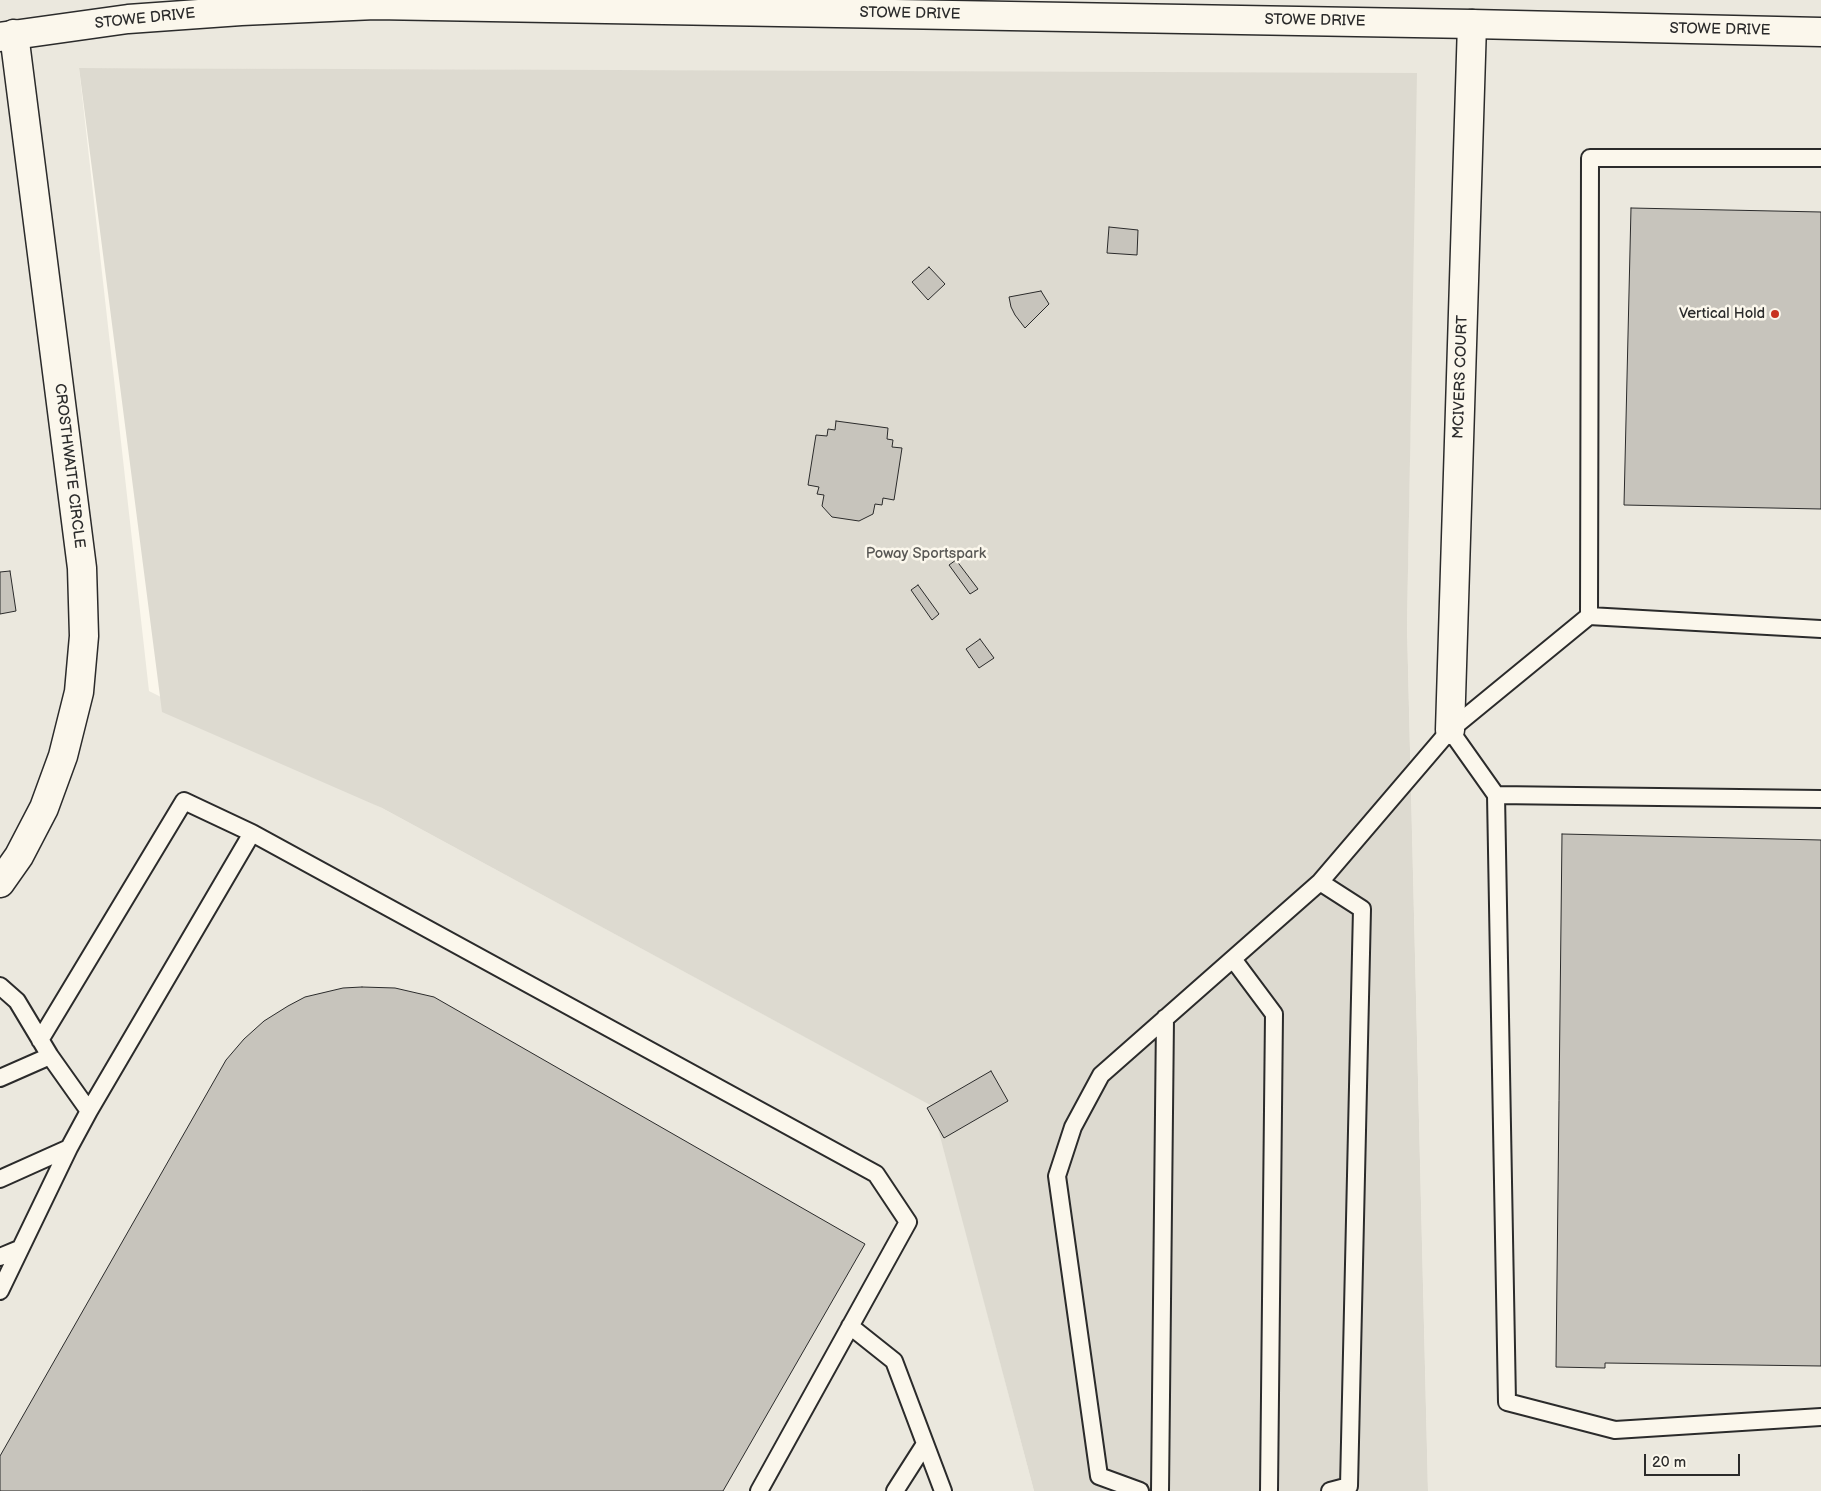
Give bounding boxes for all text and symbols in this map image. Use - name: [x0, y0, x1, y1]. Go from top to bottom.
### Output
- street label: STOWE DRIVE: [859, 4, 961, 24]
- street label: STOWE DRIVE: [94, 5, 196, 33]
- street label: STOWE DRIVE: [1264, 11, 1366, 31]
- street label: STOWE DRIVE: [1669, 20, 1771, 40]
- place label: Vertical Hold: [1679, 305, 1765, 323]
- marker: Vertical Hold: [1769, 308, 1781, 320]
- street label: MCIVERS COURT: [1450, 315, 1472, 439]
- street label: CROSTHWAITE CIRCLE: [50, 382, 88, 550]
- park label: Poway Sportspark: [866, 545, 986, 563]
- scale bar: [1646, 1444, 1742, 1476]
- text: 20 m: [1652, 1453, 1686, 1472]

